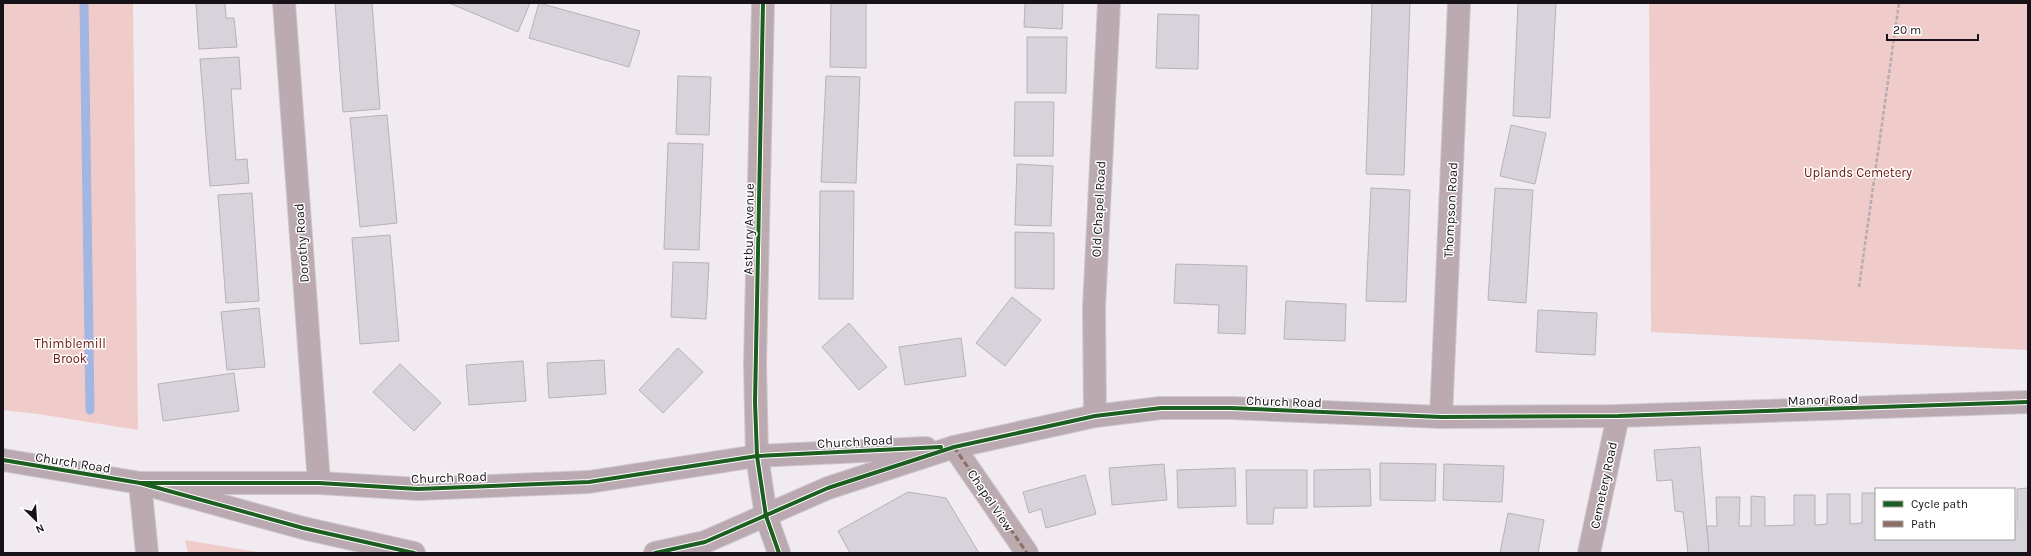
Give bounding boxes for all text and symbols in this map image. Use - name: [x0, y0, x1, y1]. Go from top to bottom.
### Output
- scale bar: [1887, 16, 1978, 42]
- text: 20 m: [1893, 23, 1921, 37]
- street label: Old Chapel Road: [1088, 160, 1109, 258]
- street label: Thompson Road: [1440, 162, 1461, 258]
- park label: Uplands Cemetery: [1804, 165, 1912, 180]
- street label: Astbury Avenue: [740, 183, 757, 275]
- street label: Dorothy Road: [291, 203, 312, 283]
- park label: Thimblemill Brook: [34, 336, 106, 366]
- street label: Manor Road: [1787, 391, 1859, 408]
- street label: Church Road: [1246, 393, 1322, 410]
- street label: Church Road: [817, 432, 893, 451]
- street label: Cemetery Road: [1587, 440, 1620, 530]
- street label: Church Road: [34, 449, 112, 476]
- street label: Chapel View: [964, 467, 1017, 534]
- street label: Church Road: [411, 469, 487, 486]
- legend: [1875, 488, 2015, 540]
- text: Cycle path: [1911, 497, 1968, 511]
- north arrow: [16, 500, 56, 540]
- text: Path: [1911, 517, 1936, 531]
- text: N: [34, 521, 46, 536]

